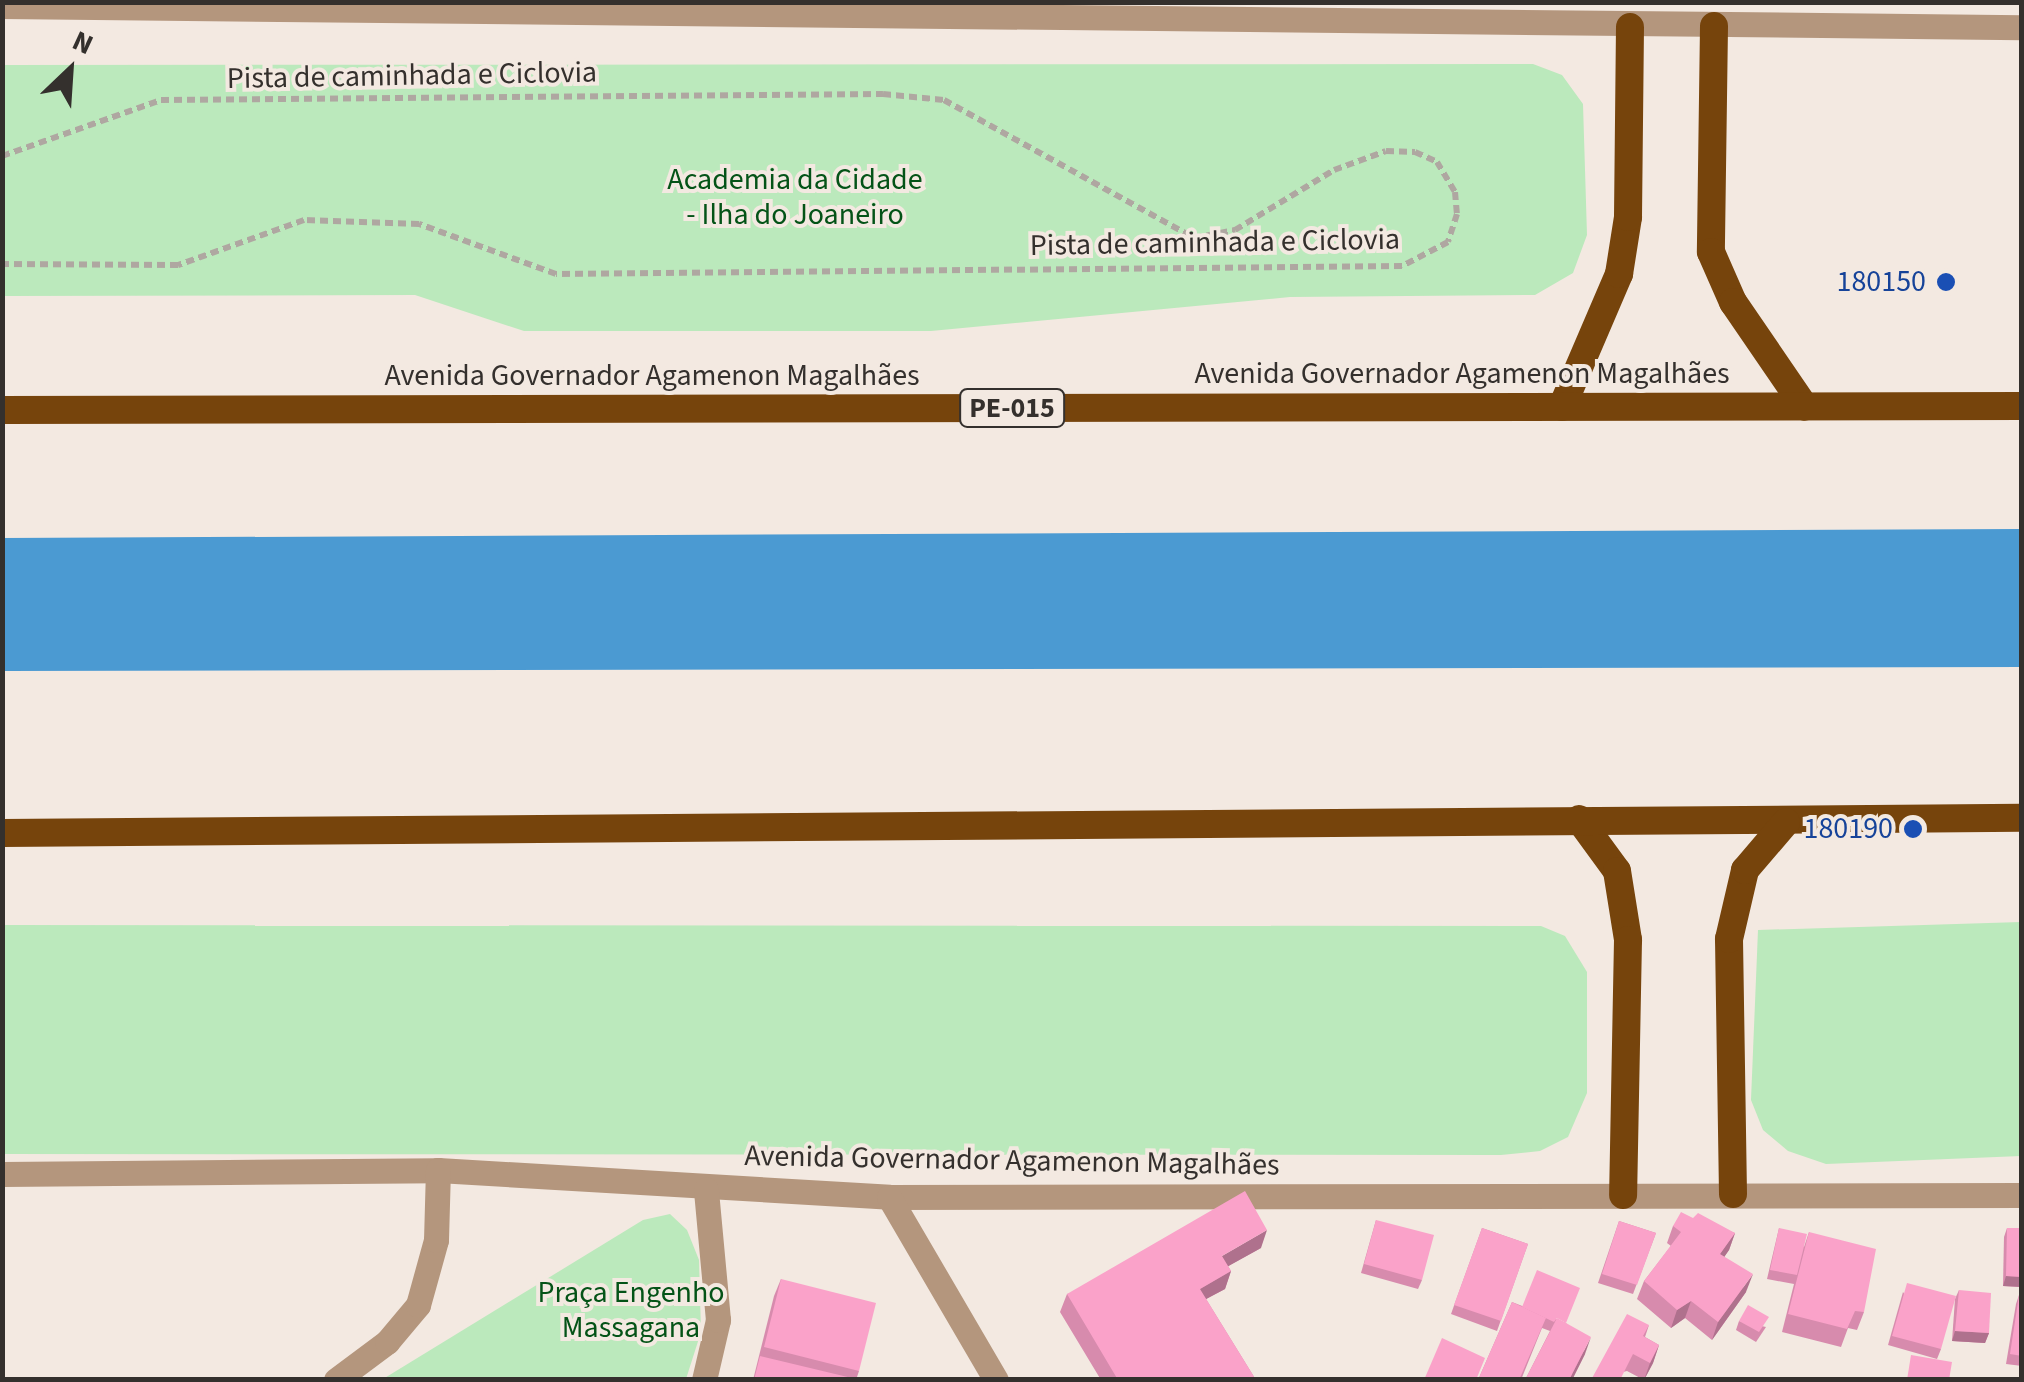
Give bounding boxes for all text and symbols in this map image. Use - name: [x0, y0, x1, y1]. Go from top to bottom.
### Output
- north arrow: [20, 20, 120, 120]
- text: N: [66, 21, 100, 65]
- street label: Pista de caminhada e Ciclovia: [227, 55, 597, 97]
- park label: Academia da Cidade - Ilha do Joaneiro: [667, 162, 923, 232]
- street label: Pista de caminhada e Ciclovia: [1030, 222, 1400, 264]
- place label: 180150: [1837, 264, 1926, 300]
- marker: 180150: [1935, 271, 1957, 293]
- street label: Avenida Governador Agamenon Magalhães: [1194, 356, 1730, 392]
- street label: Avenida Governador Agamenon Magalhães: [384, 358, 920, 394]
- road number: PE-015: [957, 385, 1067, 431]
- place label: 180190: [1804, 811, 1893, 847]
- marker: 180190: [1902, 818, 1924, 840]
- street label: Avenida Governador Agamenon Magalhães: [744, 1138, 1280, 1184]
- park label: Praça Engenho Massagana: [537, 1275, 725, 1346]

